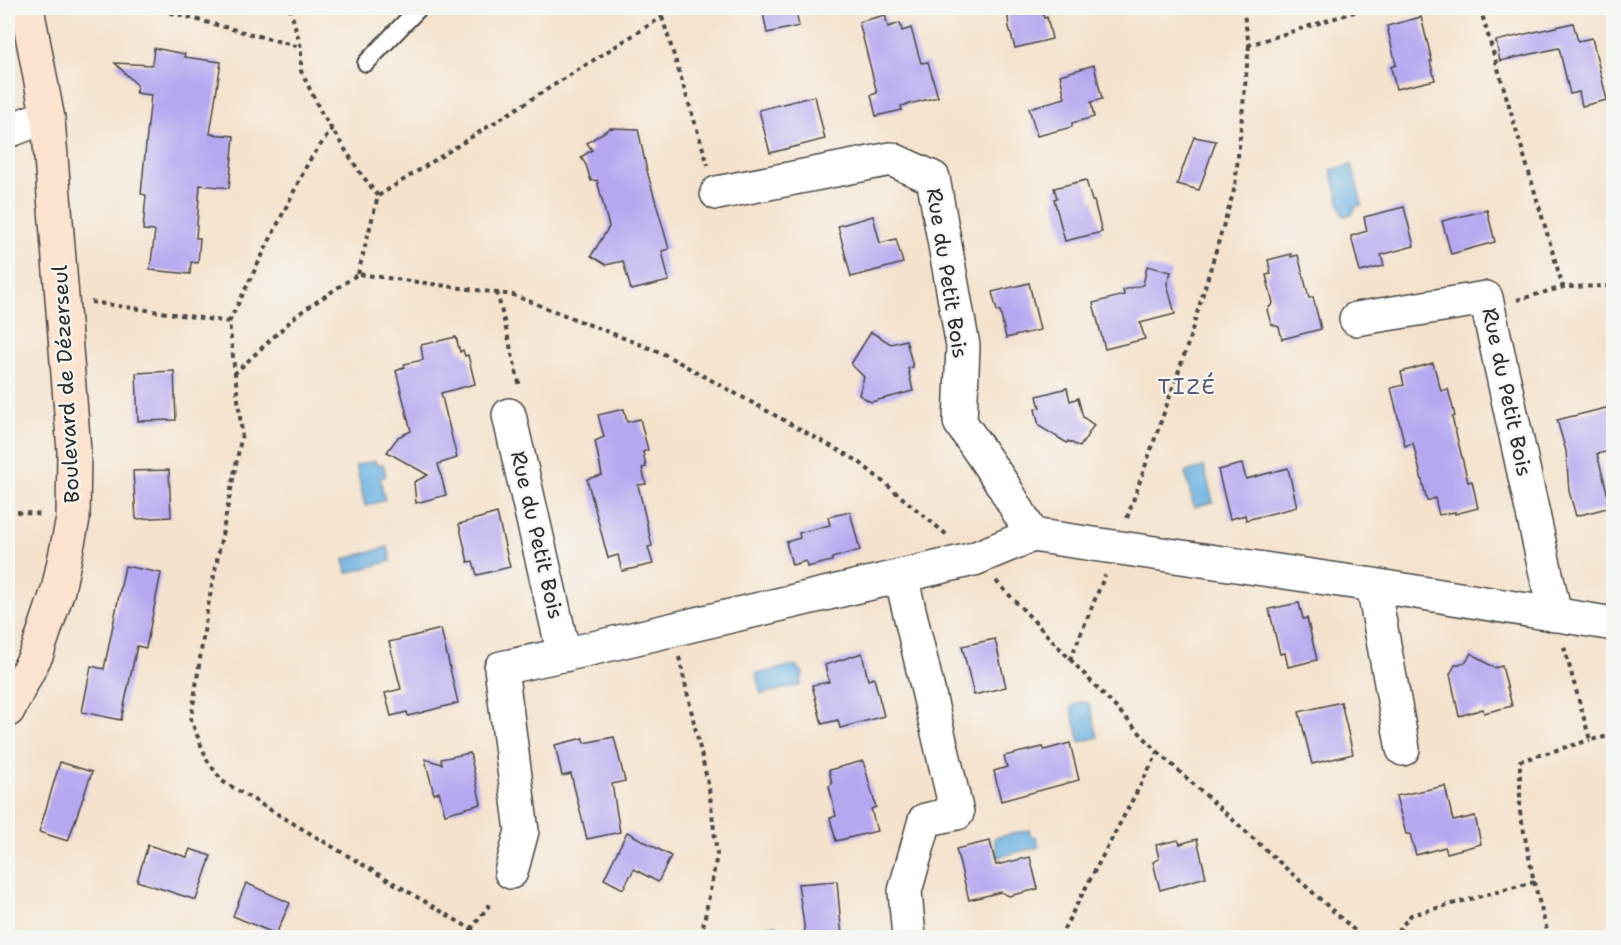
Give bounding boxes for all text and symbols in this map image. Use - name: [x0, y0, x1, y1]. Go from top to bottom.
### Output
- street label: Rue du Petit Bois: [920, 186, 974, 360]
- street label: Boulevard de Dézerseul: [46, 264, 86, 504]
- street label: Rue du Petit Bois: [1475, 305, 1539, 479]
- district label: TIZÉ: [1158, 372, 1216, 401]
- street label: Rue du Petit Bois: [504, 448, 570, 622]

